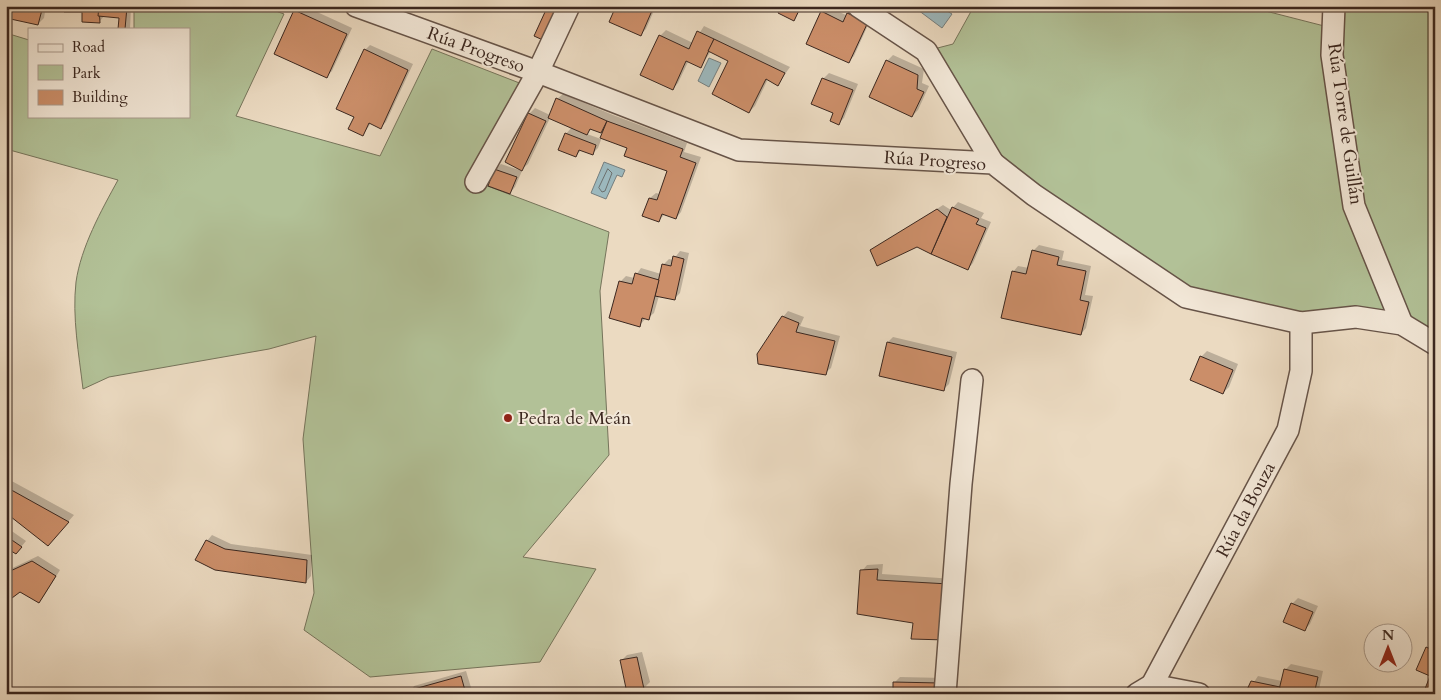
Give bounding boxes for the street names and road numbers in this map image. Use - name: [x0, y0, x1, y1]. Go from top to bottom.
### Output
- street label: Rúa Progreso: [424, 21, 529, 79]
- street label: Rúa Torre de Guillán: [1321, 42, 1369, 207]
- street label: Rúa Progreso: [883, 145, 987, 177]
- street label: Rúa da Bouza: [1210, 458, 1282, 562]

